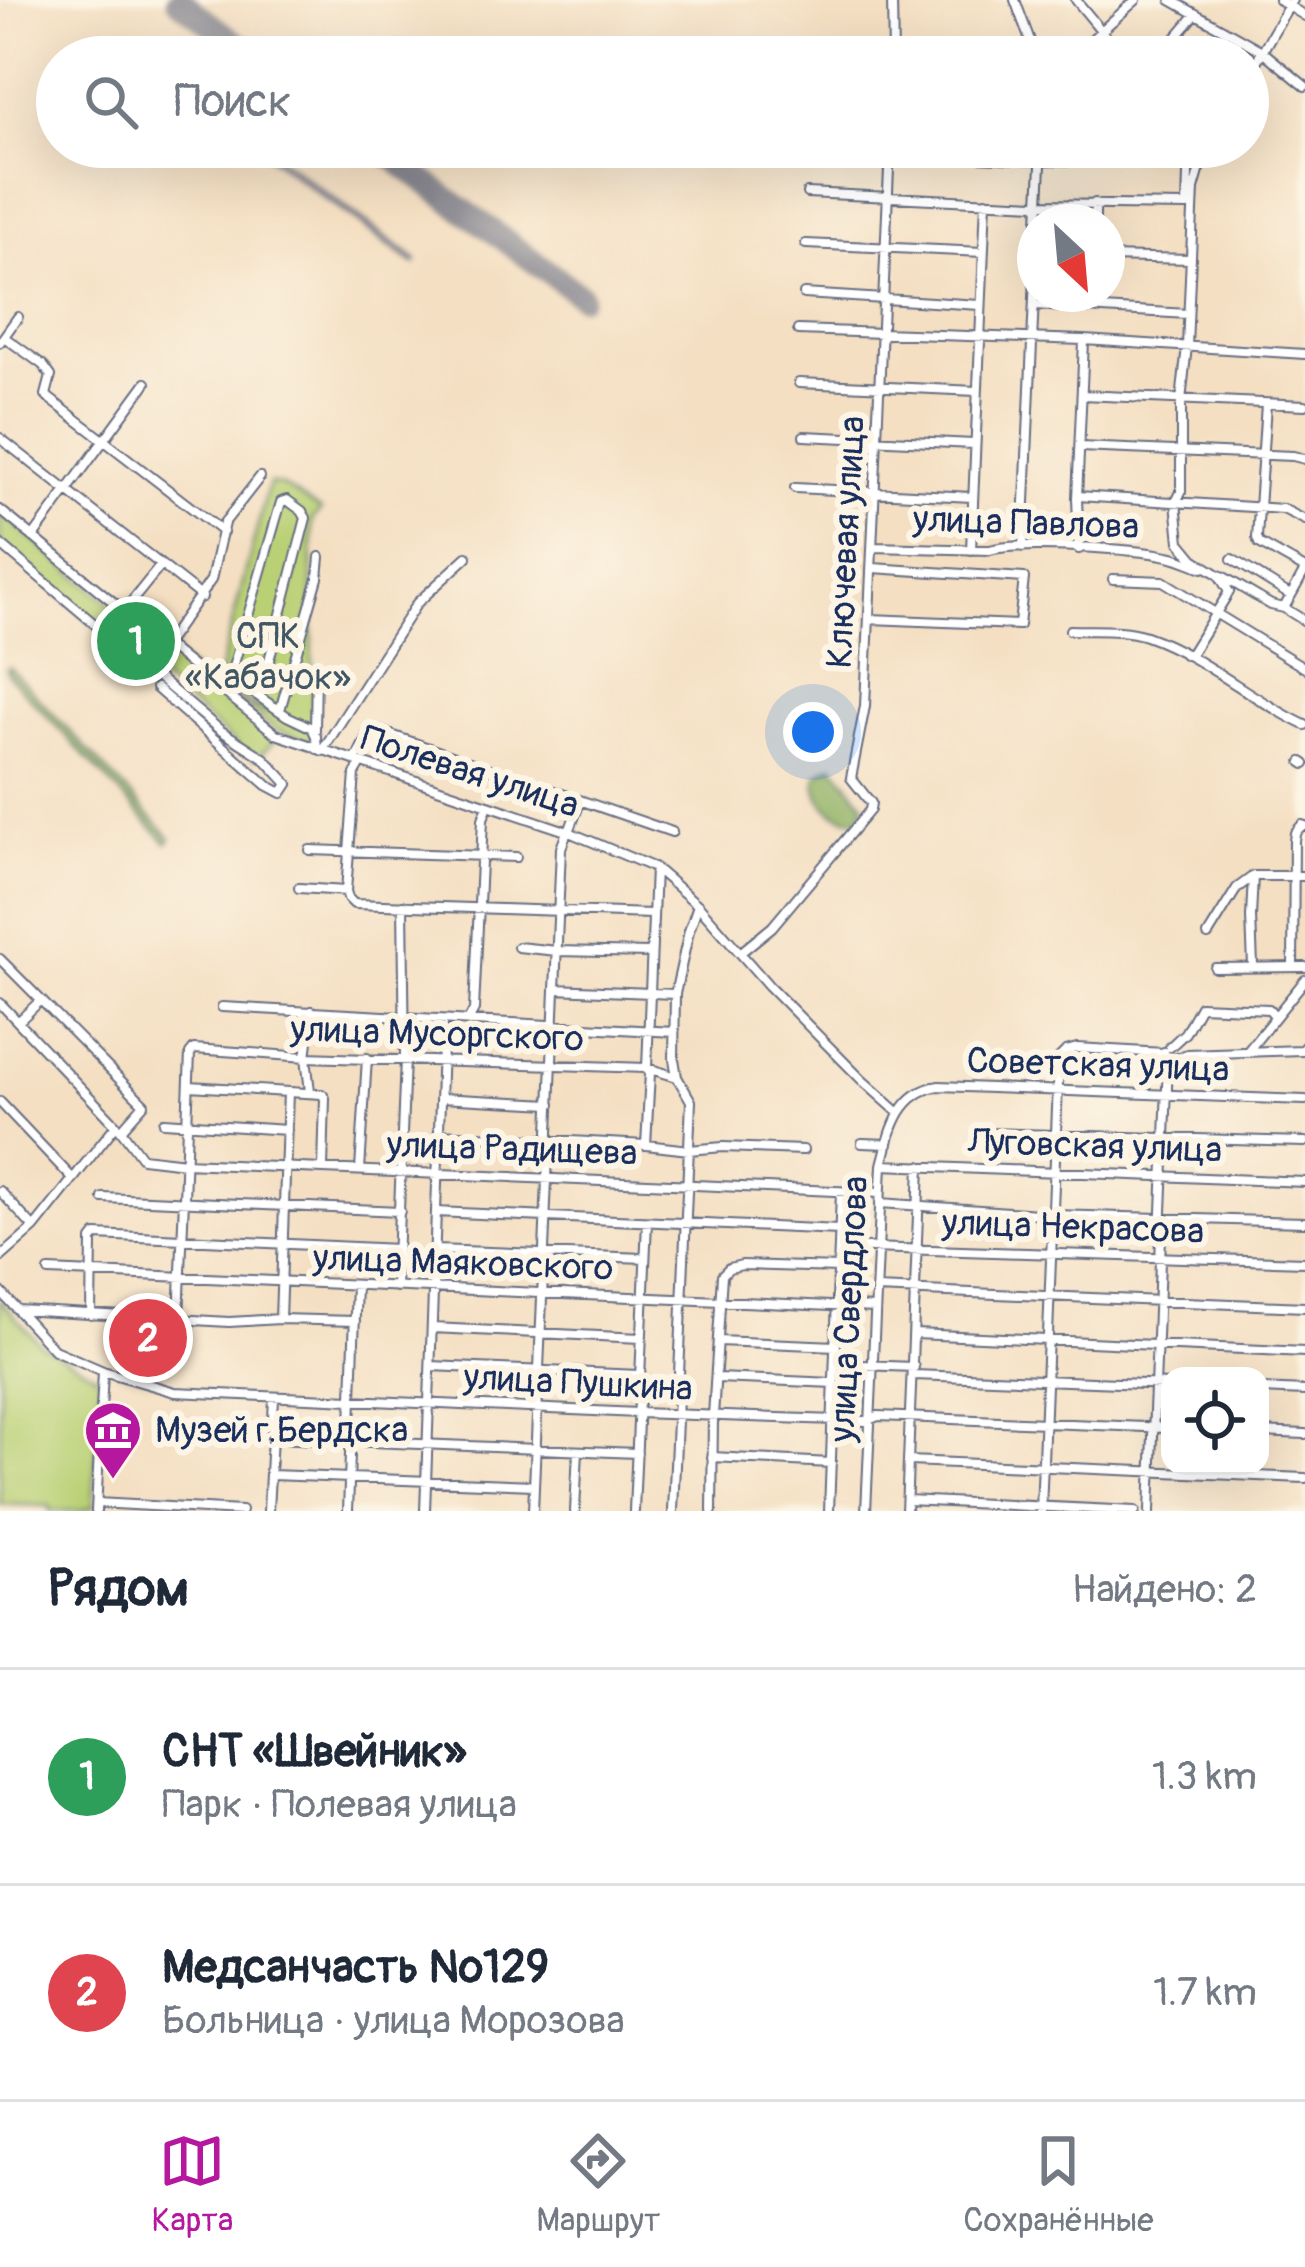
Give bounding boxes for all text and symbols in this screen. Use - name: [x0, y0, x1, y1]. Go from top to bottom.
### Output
- search box: [36, 36, 1269, 168]
- icon: search: [78, 69, 144, 135]
- text: Поиск: [174, 74, 291, 130]
- north arrow: [1017, 204, 1125, 312]
- street label: Ключевая улица: [817, 415, 875, 669]
- street label: улица Павлова: [911, 497, 1140, 549]
- pin: 1: [97, 596, 175, 686]
- park label: СПК «Кабачок»: [185, 614, 351, 700]
- your location: [783, 702, 843, 762]
- street label: Полевая улица: [355, 716, 585, 828]
- street label: улица Мусоргского: [289, 1006, 584, 1062]
- street label: Советская улица: [966, 1038, 1230, 1092]
- street label: Луговская улица: [966, 1119, 1223, 1173]
- street label: улица Радищева: [385, 1122, 638, 1176]
- street label: улица Свердлова: [820, 1175, 878, 1444]
- street label: улица Некрасова: [940, 1200, 1205, 1254]
- street label: улица Маяковского: [311, 1235, 614, 1291]
- pin: 2: [109, 1293, 187, 1383]
- street label: улица Пушкина: [461, 1354, 694, 1411]
- map controls: [1161, 1367, 1269, 1475]
- button: locate: [1161, 1367, 1269, 1475]
- museum icon: Музей г.Бердска: [82, 1399, 144, 1481]
- place label: Музей г.Бердска: [155, 1408, 408, 1453]
- text: Рядом: [48, 1557, 189, 1621]
- text: Найдено: 2: [1072, 1565, 1257, 1614]
- text: СНТ «Швейник»: [162, 1724, 467, 1780]
- text: 1: [79, 1752, 95, 1801]
- text: 1.3 km: [1152, 1752, 1257, 1801]
- text: Парк · Полевая улица: [162, 1780, 517, 1829]
- text: Медсанчасть №129: [162, 1940, 549, 1996]
- text: 2: [76, 1968, 98, 2017]
- text: 1.7 km: [1153, 1968, 1257, 2017]
- text: Больница · улица Морозова: [162, 1996, 625, 2045]
- tab: Карта: [151, 2128, 233, 2241]
- tab: Маршрут: [536, 2128, 660, 2241]
- tab: Сохранённые: [963, 2128, 1154, 2241]

